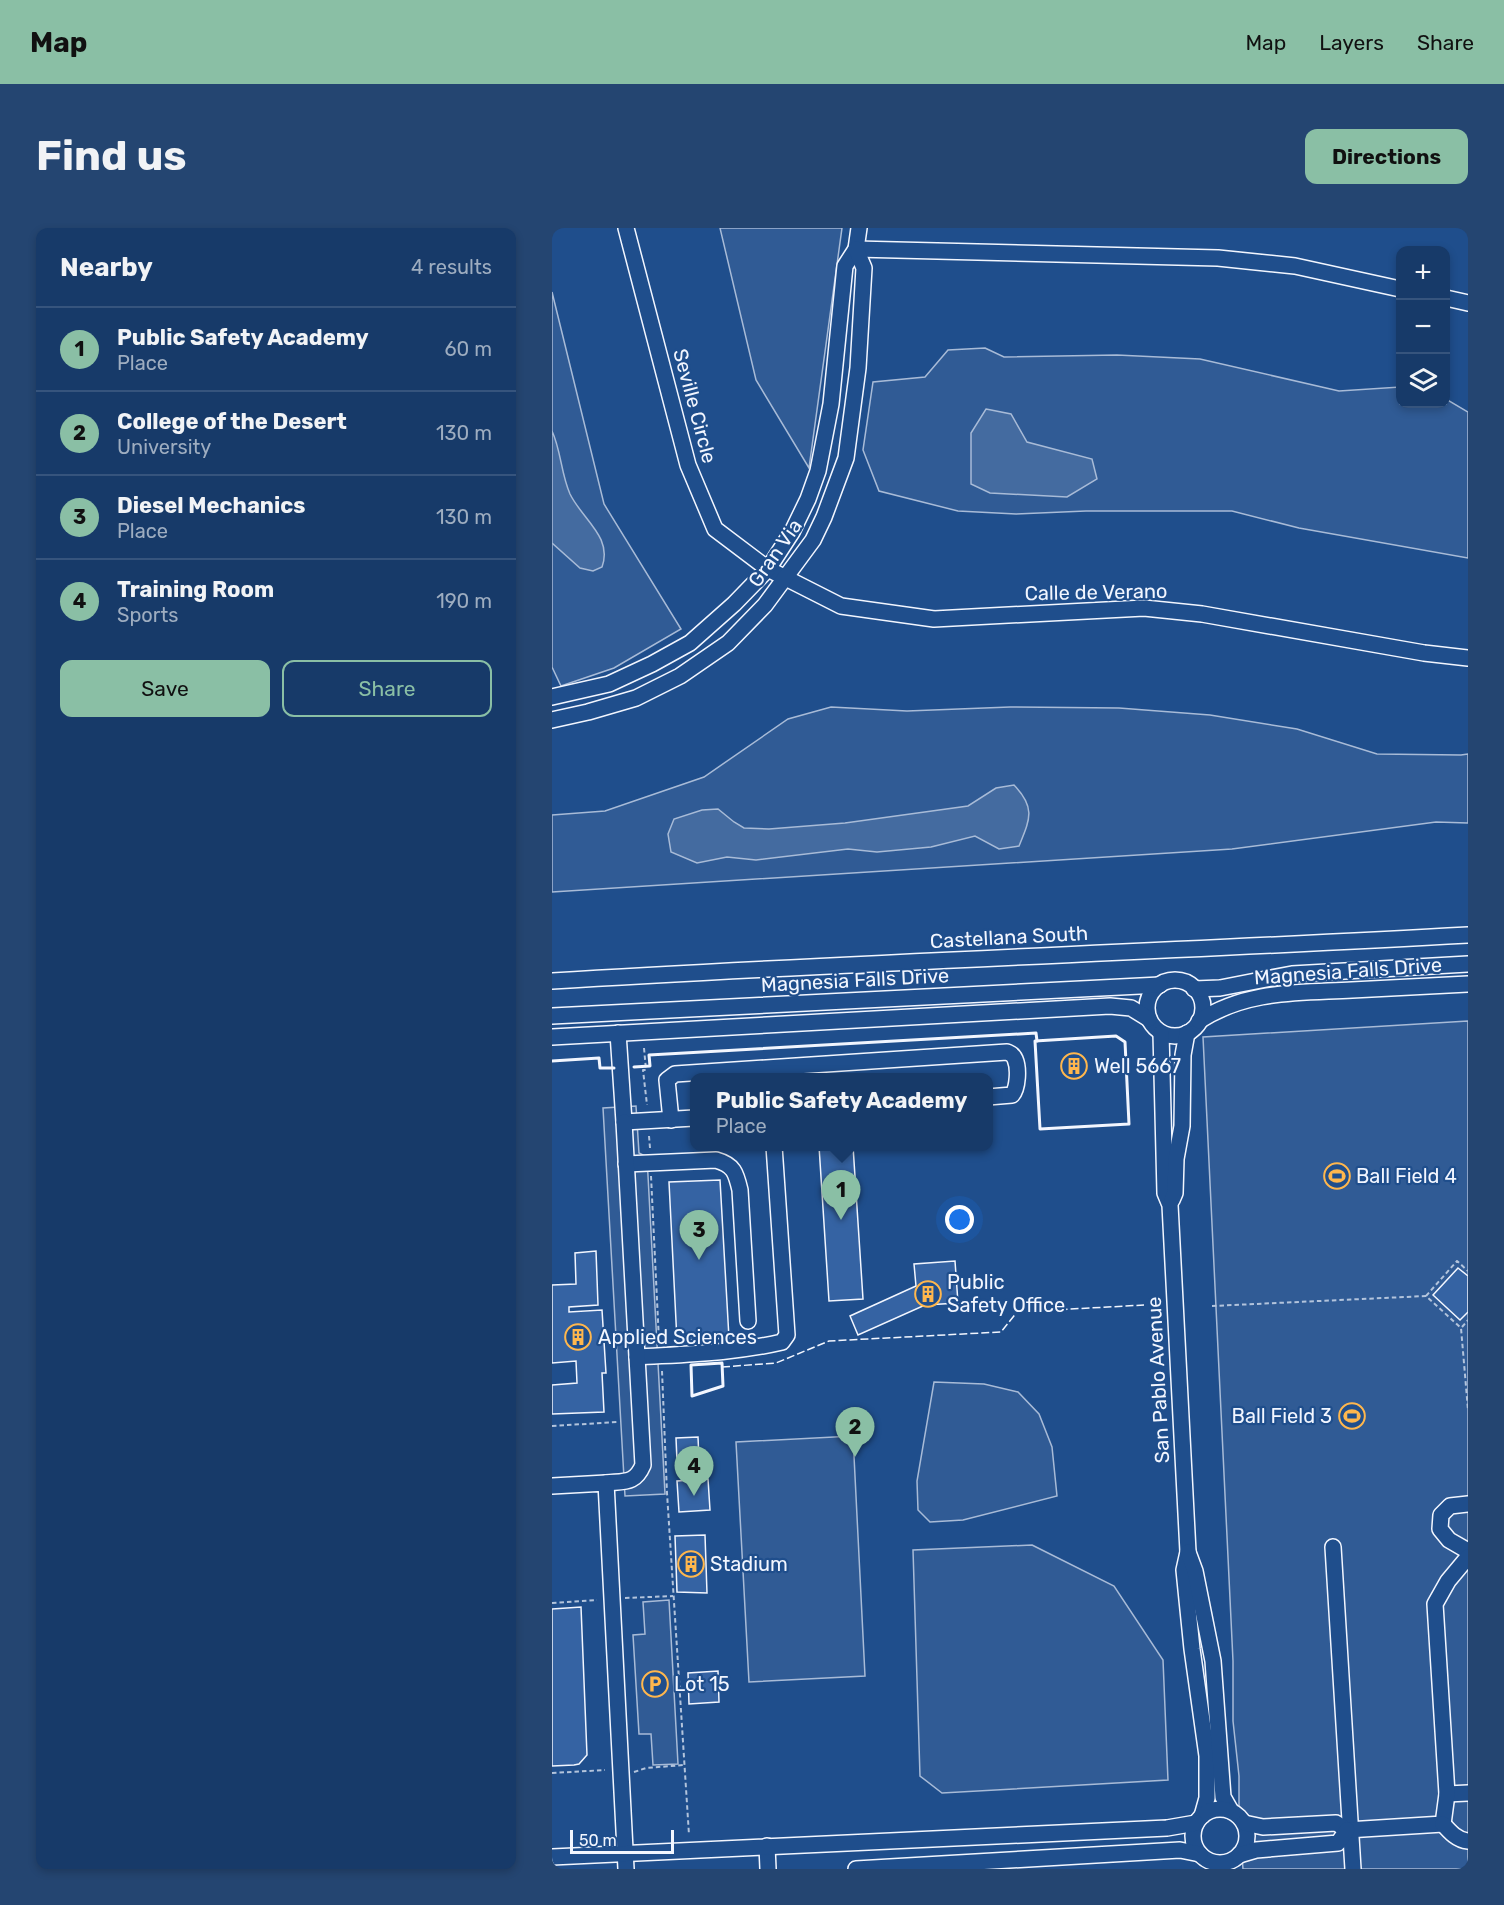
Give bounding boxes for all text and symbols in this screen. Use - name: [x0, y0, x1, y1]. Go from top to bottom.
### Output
- text: Map: [30, 26, 87, 59]
- text: Map: [1245, 30, 1286, 55]
- text: Layers: [1319, 30, 1384, 55]
- text: Share: [1417, 30, 1474, 55]
- button: Directions: [1305, 129, 1468, 184]
- text: Find us: [36, 131, 187, 181]
- map controls: [1396, 246, 1450, 408]
- button: +: [1396, 246, 1450, 300]
- text: Nearby: [60, 252, 153, 283]
- text: 4 results: [411, 255, 492, 279]
- button: −: [1396, 300, 1450, 354]
- text: Public Safety Academy: [117, 324, 369, 351]
- text: 1: [75, 337, 84, 361]
- text: 60 m: [445, 337, 492, 361]
- street label: Seville Circle: [668, 346, 722, 466]
- text: Place: [117, 351, 168, 375]
- button: layers: [1396, 354, 1450, 408]
- text: College of the Desert: [117, 408, 347, 435]
- text: 2: [73, 421, 86, 445]
- text: 130 m: [436, 421, 492, 445]
- text: University: [117, 435, 211, 459]
- text: Diesel Mechanics: [117, 492, 305, 519]
- text: 3: [73, 505, 86, 529]
- text: 130 m: [436, 505, 492, 529]
- street label: Gran Via: [743, 514, 807, 592]
- text: Place: [117, 519, 168, 543]
- text: Training Room: [117, 576, 274, 603]
- street label: Calle de Verano: [1024, 579, 1168, 605]
- text: 4: [73, 589, 86, 613]
- text: 190 m: [436, 589, 492, 613]
- text: Sports: [117, 603, 178, 627]
- button: Save: [60, 660, 270, 717]
- button: Share: [282, 660, 492, 717]
- street label: Castellana South: [929, 921, 1089, 953]
- street label: Magnesia Falls Drive: [1253, 952, 1443, 990]
- street label: Magnesia Falls Drive: [760, 963, 950, 997]
- building icon: Well 5667: [1059, 1051, 1089, 1081]
- place label: Well 5667: [1094, 1054, 1181, 1078]
- popup: [690, 1073, 993, 1151]
- text: Public Safety Academy: [716, 1087, 967, 1114]
- text: Place: [716, 1114, 767, 1138]
- sports icon: Ball Field 4: [1322, 1161, 1352, 1191]
- place label: Ball Field 4: [1356, 1164, 1457, 1188]
- pin: 1: [822, 1170, 860, 1220]
- your location: [945, 1205, 974, 1234]
- pin: 3: [680, 1210, 718, 1260]
- place label: Public Safety Office: [947, 1270, 1065, 1317]
- building icon: Public Safety Office: [913, 1279, 943, 1309]
- street label: San Pablo Avenue: [1142, 1296, 1174, 1464]
- building icon: Applied Sciences: [563, 1322, 593, 1352]
- place label: Applied Sciences: [598, 1325, 757, 1349]
- sports icon: Ball Field 3: [1337, 1401, 1367, 1431]
- place label: Ball Field 3: [1232, 1404, 1332, 1428]
- pin: 2: [836, 1408, 874, 1457]
- pin: 4: [674, 1446, 714, 1496]
- building icon: Stadium: [676, 1549, 706, 1579]
- place label: Stadium: [710, 1552, 788, 1576]
- parking icon: Lot 15: [640, 1669, 670, 1699]
- place label: Lot 15: [674, 1672, 730, 1696]
- scale bar: [570, 1827, 674, 1854]
- text: 50 m: [579, 1831, 617, 1850]

